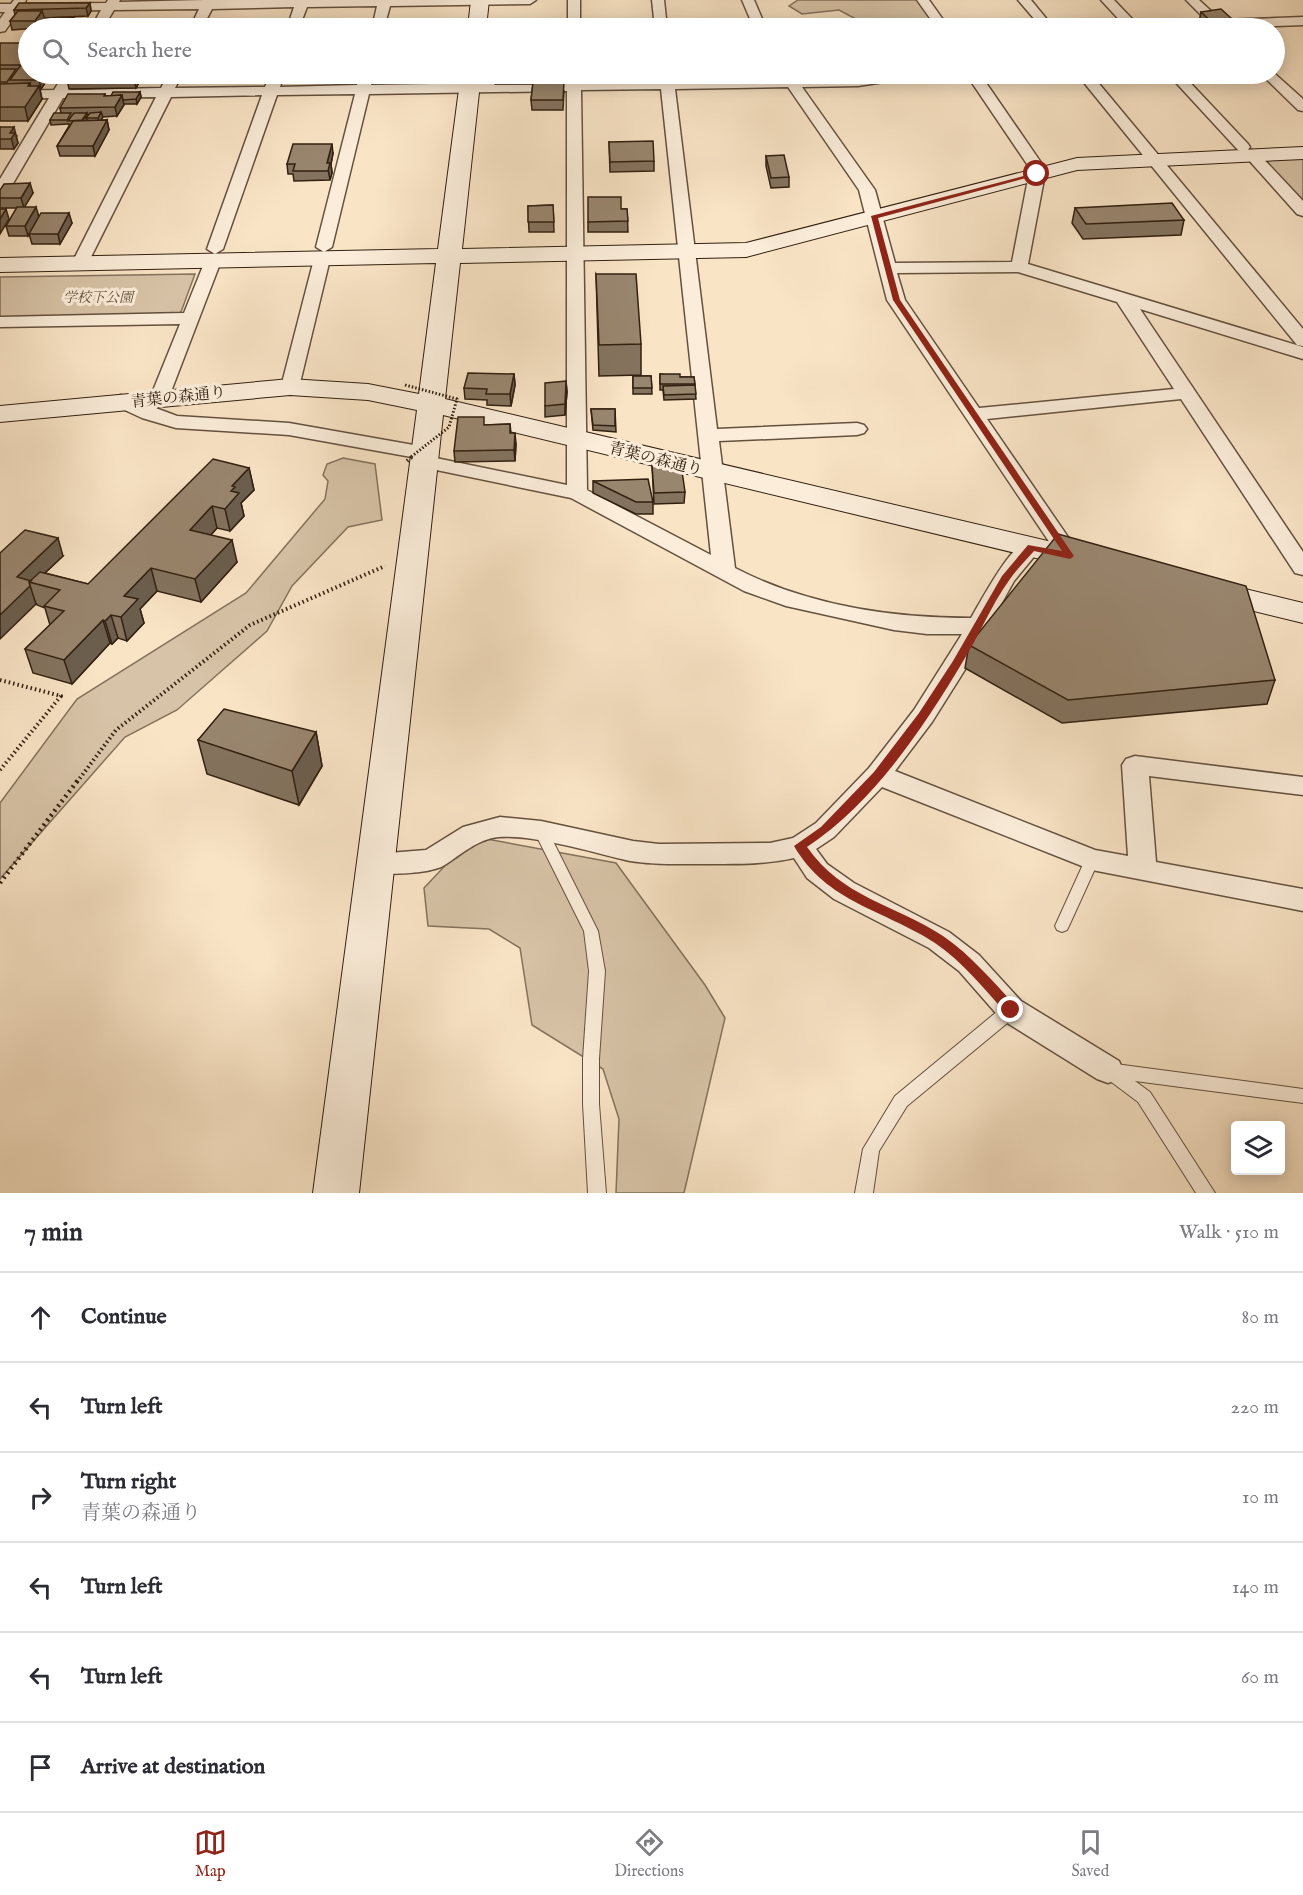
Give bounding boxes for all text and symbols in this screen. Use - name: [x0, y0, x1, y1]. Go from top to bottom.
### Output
- search box: [18, 18, 1285, 84]
- icon: search: [39, 35, 72, 68]
- text: Search here: [87, 37, 192, 65]
- route start: [1023, 160, 1049, 186]
- park label: 学校下公園: [63, 289, 135, 307]
- street label: 青葉の森通り: [129, 383, 227, 413]
- street label: 青葉の森通り: [607, 439, 705, 481]
- route end: [997, 996, 1023, 1022]
- map controls: [1231, 1121, 1285, 1175]
- button: layers: [1231, 1121, 1285, 1175]
- text: 7 min: [24, 1216, 83, 1249]
- text: Walk · 510 m: [1179, 1220, 1279, 1245]
- icon: ahead: [24, 1301, 57, 1334]
- text: Continue: [81, 1303, 167, 1331]
- text: 80 m: [1242, 1305, 1279, 1330]
- icon: left: [24, 1391, 57, 1424]
- text: Turn left: [81, 1393, 163, 1421]
- text: 220 m: [1231, 1395, 1279, 1420]
- text: Turn right: [81, 1468, 176, 1496]
- icon: right: [24, 1481, 57, 1514]
- text: 10 m: [1242, 1485, 1279, 1510]
- text: 青葉の森通り: [81, 1501, 201, 1526]
- icon: left: [24, 1571, 57, 1604]
- text: Turn left: [81, 1573, 163, 1601]
- text: 140 m: [1232, 1575, 1279, 1600]
- icon: left: [24, 1661, 57, 1694]
- text: Turn left: [81, 1663, 163, 1691]
- text: 60 m: [1241, 1665, 1279, 1690]
- icon: arrive: [24, 1751, 57, 1784]
- text: Arrive at destination: [81, 1753, 265, 1781]
- tab: Map: [194, 1826, 227, 1882]
- tab: Directions: [614, 1826, 684, 1882]
- tab: Saved: [1071, 1826, 1109, 1882]

